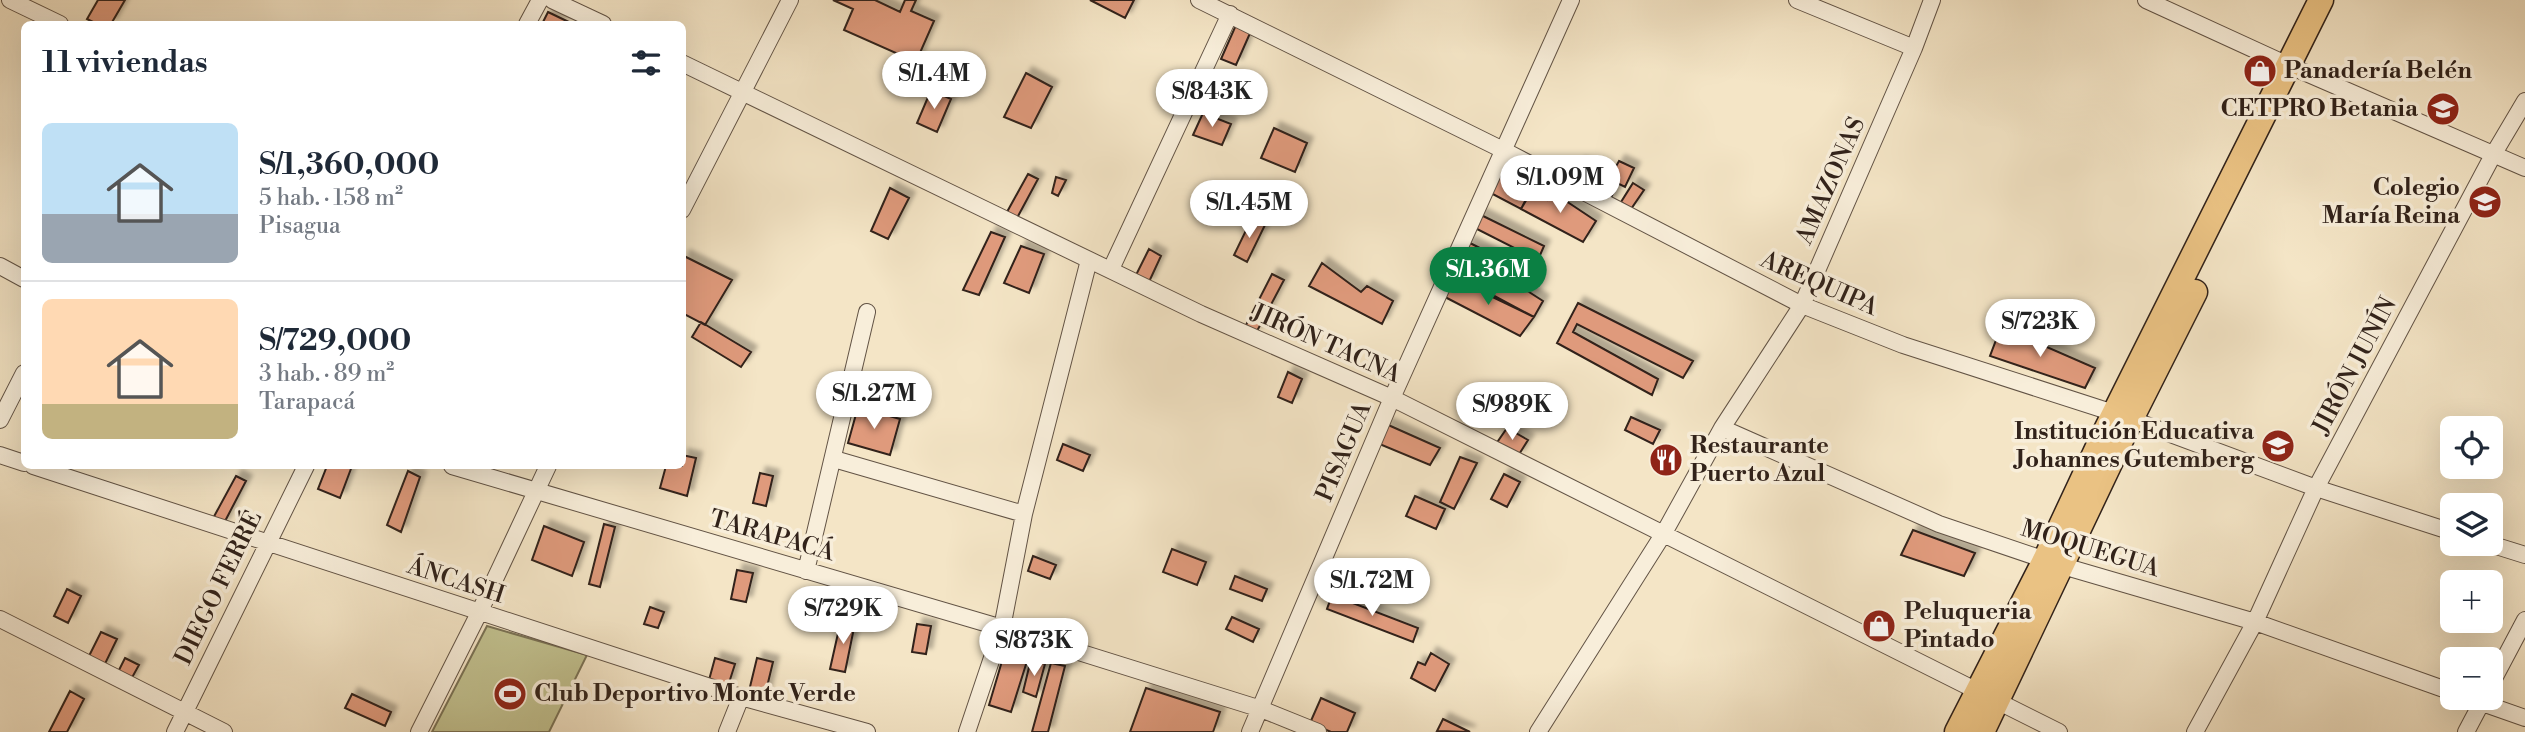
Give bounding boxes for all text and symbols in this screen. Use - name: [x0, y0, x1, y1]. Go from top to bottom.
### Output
- text: 11 viviendas: [42, 44, 208, 82]
- icon: filters: [627, 44, 665, 82]
- pin: S/1.4M: [877, 52, 991, 111]
- shop icon: Panadería Belén: [2241, 52, 2279, 90]
- place label: Panadería Belén: [2284, 56, 2472, 86]
- text: S/1.4M: [898, 60, 970, 88]
- pin: S/843K: [1155, 69, 1269, 129]
- text: S/843K: [1172, 78, 1252, 106]
- school or university icon: CETPRO Betania: [2424, 90, 2462, 128]
- place label: CETPRO Betania: [2221, 94, 2419, 124]
- street label: AMAZONAS: [1789, 113, 1872, 250]
- text: S/1,360,000: [259, 146, 439, 184]
- icon: home: [98, 151, 182, 235]
- pin: S/1.09M: [1495, 156, 1625, 215]
- text: S/1.09M: [1516, 164, 1604, 192]
- place label: Colegio María Reina: [2322, 173, 2461, 231]
- pin: S/1.45M: [1184, 180, 1314, 240]
- school or university icon: Colegio María Reina: [2466, 183, 2504, 221]
- text: 5 hab. · 158 m²: [259, 184, 403, 212]
- text: S/1.45M: [1206, 189, 1292, 217]
- text: Pisagua: [259, 212, 341, 240]
- street label: AREQUIPA: [1755, 244, 1883, 323]
- pin: S/1.36M: [1423, 247, 1553, 307]
- text: S/1.36M: [1446, 256, 1530, 284]
- street label: JIRÓN JUNÍN: [2304, 291, 2404, 441]
- street label: JIRÓN TACNA: [1246, 296, 1406, 390]
- pin: S/723K: [1983, 300, 2097, 359]
- text: S/723K: [2001, 308, 2079, 336]
- text: S/729,000: [259, 322, 411, 360]
- icon: home: [98, 327, 182, 411]
- text: 3 hab. · 89 m²: [259, 360, 394, 388]
- pin: S/1.27M: [809, 372, 939, 431]
- text: S/1.27M: [832, 380, 916, 408]
- pin: S/989K: [1455, 382, 1569, 442]
- text: Tarapacá: [259, 388, 355, 416]
- text: S/989K: [1472, 391, 1552, 419]
- street label: PISAGUA: [1310, 397, 1379, 506]
- map controls: [2440, 416, 2503, 710]
- button: locate: [2440, 416, 2503, 479]
- place label: Institución Educativa Johannes Gutemberg: [2013, 417, 2255, 475]
- school or university icon: Institución Educativa Johannes Gutemberg: [2259, 427, 2297, 465]
- place label: Restaurante Puerto Azul: [1690, 431, 1829, 489]
- restaurant icon: Restaurante Puerto Azul: [1647, 441, 1685, 479]
- button: layers: [2440, 493, 2503, 556]
- street label: TARAPACÁ: [706, 503, 839, 568]
- street label: DIEGO FERRÉ: [168, 506, 269, 670]
- street label: MOQUEGUA: [2017, 514, 2163, 584]
- street label: ÁNCASH: [403, 550, 509, 611]
- pin: S/1.72M: [1307, 558, 1437, 618]
- text: S/1.72M: [1330, 567, 1414, 595]
- button: +: [2440, 570, 2503, 633]
- pin: S/729K: [786, 586, 900, 646]
- text: S/729K: [804, 595, 882, 623]
- place label: Peluqueria Pintado: [1904, 597, 2032, 655]
- shop icon: Peluqueria Pintado: [1860, 607, 1898, 645]
- pin: S/873K: [977, 618, 1091, 678]
- text: S/873K: [995, 627, 1073, 655]
- button: −: [2440, 647, 2503, 710]
- sports icon: Club Deportivo Monte Verde: [491, 675, 529, 713]
- place label: Club Deportivo Monte Verde: [534, 679, 856, 709]

